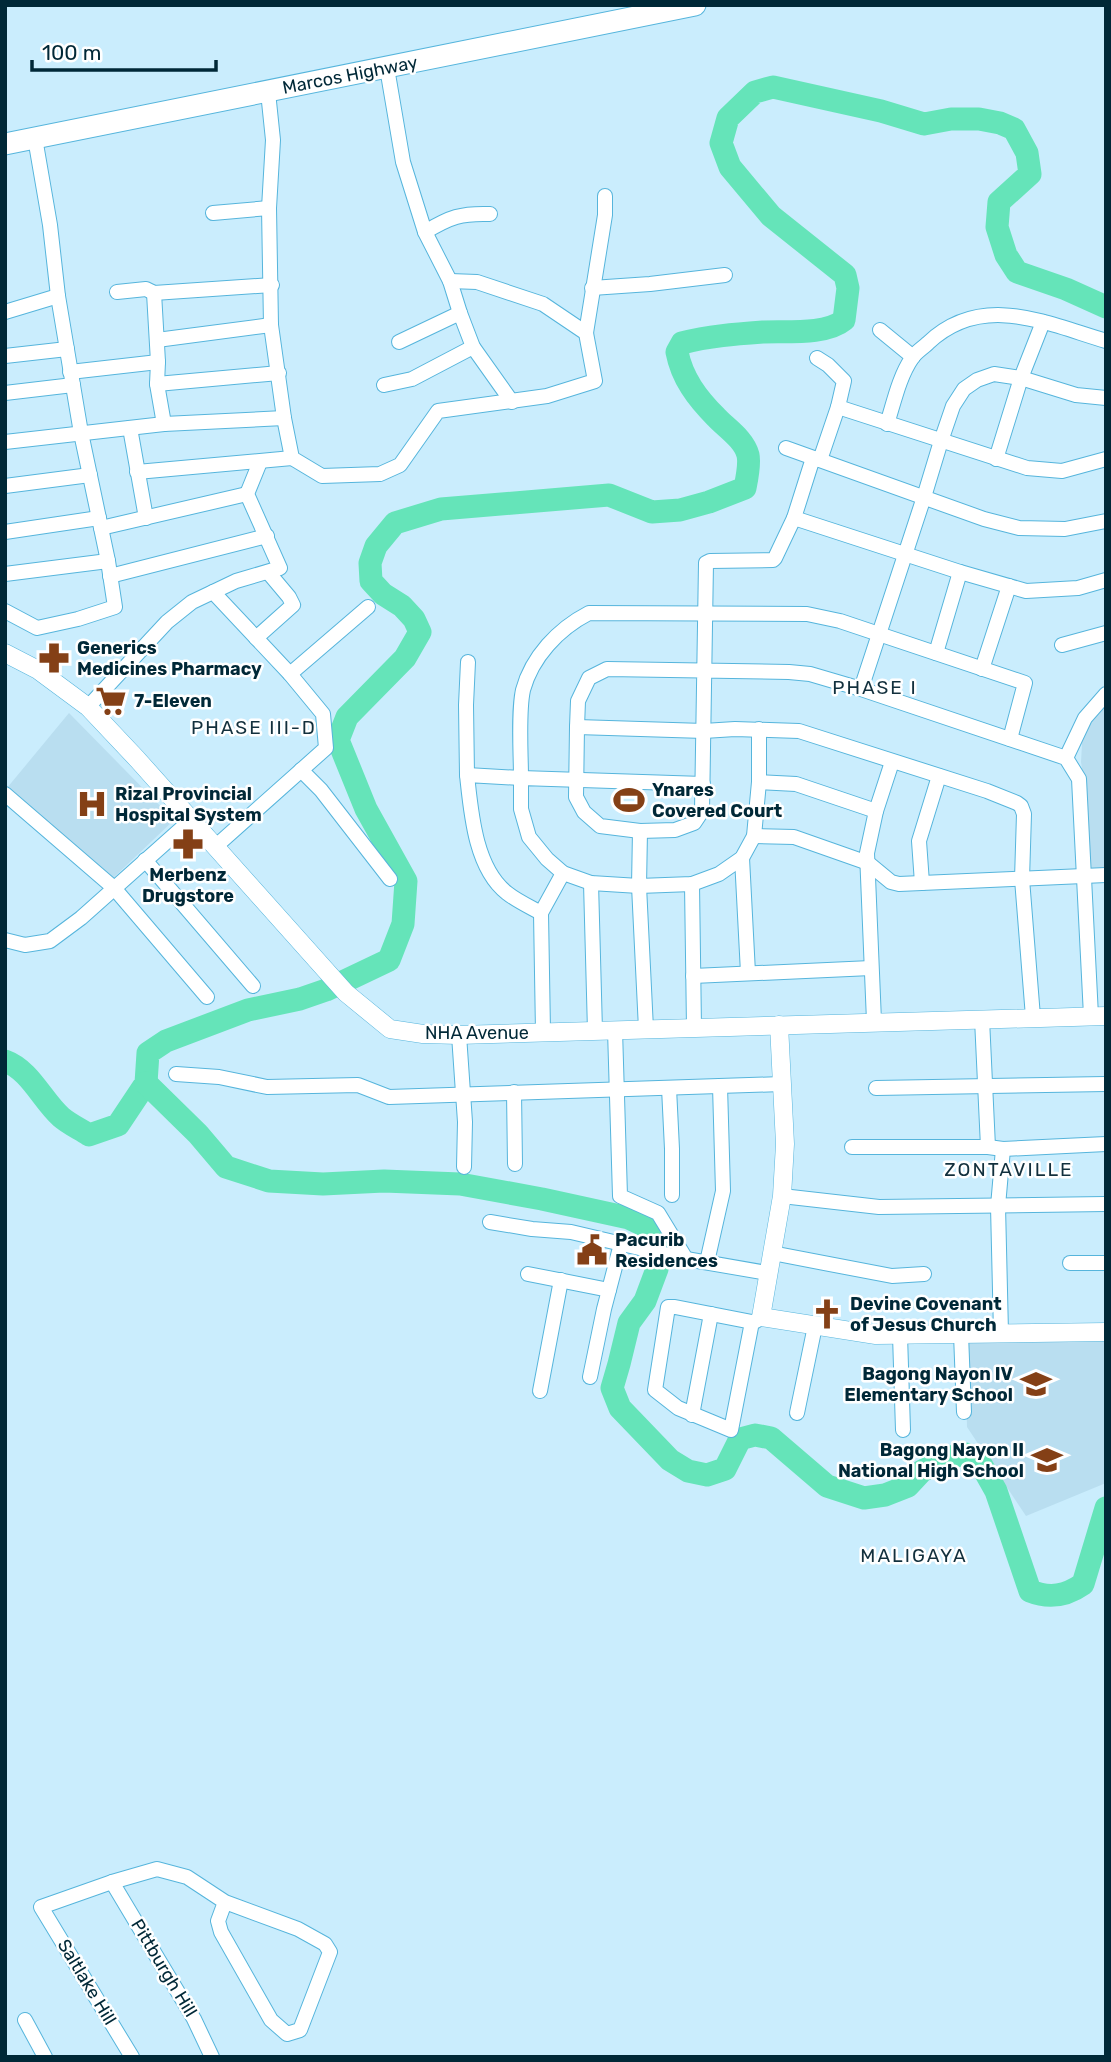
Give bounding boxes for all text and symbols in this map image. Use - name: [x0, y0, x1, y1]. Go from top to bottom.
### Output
- scale bar: [32, 28, 215, 72]
- text: 100 m: [42, 40, 101, 65]
- street label: Marcos Highway: [280, 51, 420, 99]
- place label: Generics Medicines Pharmacy: [77, 637, 262, 680]
- pharmacy icon: Generics Medicines Pharmacy: [37, 641, 71, 675]
- district label: PHASE I: [832, 676, 918, 699]
- supermarket icon: 7-Eleven: [94, 684, 128, 718]
- place label: 7-Eleven: [134, 690, 212, 712]
- district label: PHASE III-D: [191, 716, 317, 739]
- place label: Ynares Covered Court: [652, 779, 782, 822]
- place label: Rizal Provincial Hospital System: [115, 783, 262, 826]
- sports icon: Ynares Covered Court: [612, 783, 646, 817]
- hospital icon: Rizal Provincial Hospital System: [75, 787, 109, 821]
- pharmacy icon: Merbenz Drugstore: [171, 827, 205, 861]
- place label: Merbenz Drugstore: [142, 864, 234, 907]
- street label: NHA Avenue: [425, 1022, 529, 1044]
- district label: ZONTAVILLE: [944, 1158, 1074, 1181]
- place label: Pacurib Residences: [615, 1229, 718, 1272]
- public building icon: Pacurib Residences: [575, 1233, 609, 1267]
- place label: Devine Covenant of Jesus Church: [850, 1293, 1002, 1336]
- church icon: Devine Covenant of Jesus Church: [810, 1297, 844, 1331]
- place label: Bagong Nayon IV Elementary School: [844, 1363, 1014, 1406]
- school or university icon: Bagong Nayon IV Elementary School: [1019, 1367, 1053, 1401]
- place label: Bagong Nayon II National High School: [838, 1439, 1024, 1482]
- school or university icon: Bagong Nayon II National High School: [1030, 1443, 1064, 1477]
- district label: MALIGAYA: [860, 1544, 968, 1567]
- street label: Pittburgh Hill: [126, 1915, 202, 2021]
- street label: Saltlake Hill: [53, 1935, 121, 2029]

